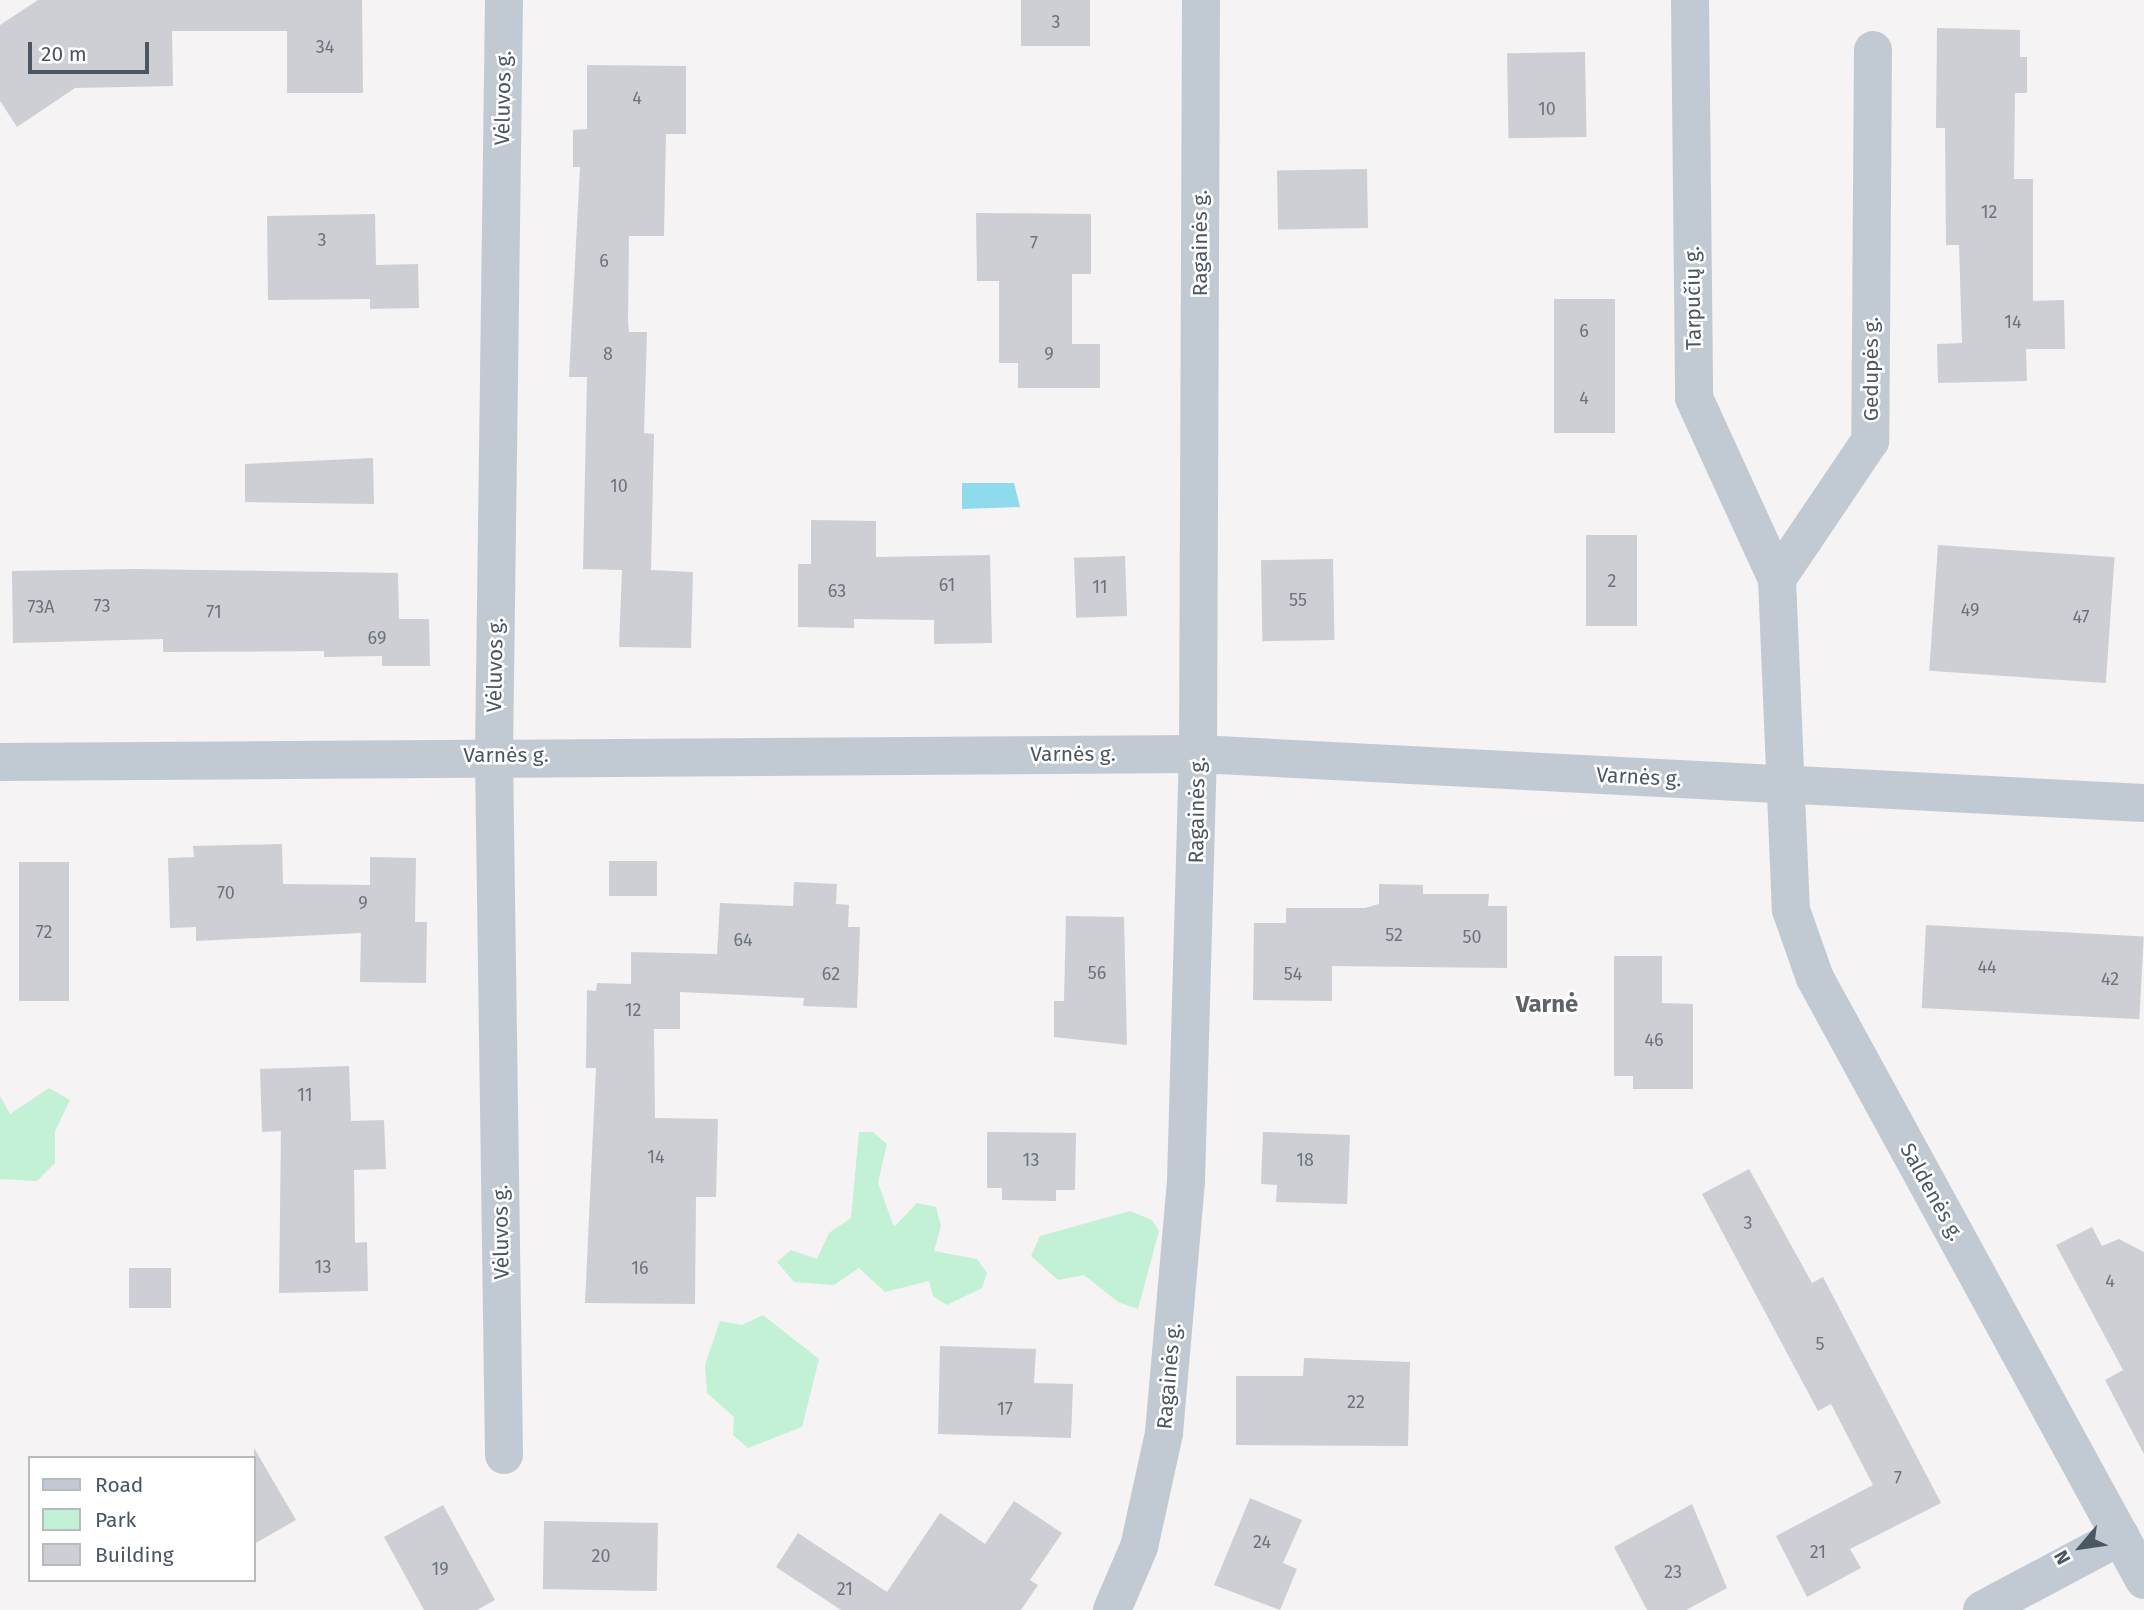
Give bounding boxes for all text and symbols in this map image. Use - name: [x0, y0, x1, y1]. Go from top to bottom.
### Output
- house number: 3: [1052, 11, 1060, 33]
- scale bar: [32, 28, 152, 72]
- house number: 34: [316, 36, 334, 58]
- text: 20 m: [41, 41, 87, 67]
- street label: Vėluvos g.: [490, 50, 516, 146]
- house number: 4: [632, 87, 642, 109]
- house number: 10: [1538, 98, 1556, 120]
- street label: Ragainės g.: [1187, 190, 1213, 296]
- house number: 12: [1981, 201, 1997, 223]
- house number: 3: [318, 229, 326, 251]
- house number: 7: [1030, 232, 1038, 254]
- street label: Tarpučių g.: [1679, 246, 1707, 350]
- house number: 6: [599, 250, 609, 272]
- house number: 14: [2004, 311, 2022, 333]
- street label: Gedupės g.: [1858, 317, 1884, 421]
- house number: 6: [1579, 320, 1589, 342]
- house number: 8: [603, 343, 613, 365]
- house number: 9: [1044, 343, 1054, 365]
- house number: 4: [1579, 387, 1589, 409]
- house number: 10: [610, 475, 628, 497]
- house number: 2: [1608, 570, 1616, 592]
- house number: 61: [939, 574, 955, 596]
- house number: 11: [1092, 576, 1108, 598]
- house number: 63: [828, 580, 846, 602]
- house number: 55: [1289, 589, 1307, 611]
- house number: 73: [94, 595, 110, 617]
- house number: 73A: [27, 596, 55, 618]
- house number: 49: [1961, 599, 1979, 621]
- house number: 71: [206, 601, 222, 623]
- house number: 47: [2072, 606, 2090, 628]
- street label: Vėluvos g.: [482, 617, 508, 713]
- house number: 69: [368, 627, 386, 649]
- street label: Varnės g.: [1030, 741, 1116, 767]
- street label: Varnės g.: [463, 742, 549, 768]
- street label: Ragainės g.: [1183, 756, 1211, 864]
- street label: Varnės g.: [1596, 762, 1682, 792]
- house number: 70: [217, 882, 235, 904]
- house number: 9: [358, 892, 368, 914]
- house number: 72: [36, 921, 52, 943]
- house number: 52: [1385, 924, 1403, 946]
- house number: 50: [1462, 926, 1482, 948]
- house number: 64: [733, 929, 753, 951]
- house number: 44: [1977, 956, 1997, 978]
- house number: 56: [1088, 962, 1106, 984]
- house number: 62: [822, 963, 840, 985]
- house number: 54: [1284, 963, 1302, 985]
- house number: 42: [2101, 968, 2119, 990]
- district label: Varnė: [1516, 991, 1578, 1019]
- house number: 12: [625, 999, 641, 1021]
- house number: 46: [1644, 1029, 1664, 1051]
- house number: 11: [297, 1084, 313, 1106]
- street label: Saldenės g.: [1895, 1139, 1969, 1245]
- house number: 14: [647, 1146, 665, 1168]
- house number: 13: [1023, 1149, 1039, 1171]
- house number: 18: [1296, 1149, 1314, 1171]
- street label: Vėluvos g.: [488, 1184, 514, 1280]
- house number: 3: [1744, 1212, 1752, 1234]
- house number: 13: [315, 1256, 331, 1278]
- house number: 16: [631, 1257, 649, 1279]
- house number: 4: [2105, 1270, 2115, 1292]
- street label: Ragainės g.: [1152, 1322, 1186, 1430]
- house number: 5: [1815, 1333, 1825, 1355]
- house number: 22: [1347, 1391, 1365, 1413]
- house number: 17: [997, 1398, 1013, 1420]
- legend: [28, 1456, 256, 1582]
- house number: 7: [1894, 1467, 1902, 1489]
- text: Road: [95, 1472, 143, 1498]
- text: Park: [95, 1507, 136, 1533]
- north arrow: [2046, 1512, 2116, 1582]
- house number: 24: [1253, 1531, 1271, 1553]
- house number: 21: [1810, 1541, 1826, 1563]
- text: Building: [95, 1542, 174, 1568]
- house number: 20: [592, 1545, 610, 1567]
- text: N: [2049, 1546, 2075, 1569]
- house number: 19: [431, 1558, 449, 1580]
- house number: 23: [1664, 1561, 1682, 1583]
- house number: 21: [837, 1578, 853, 1600]

